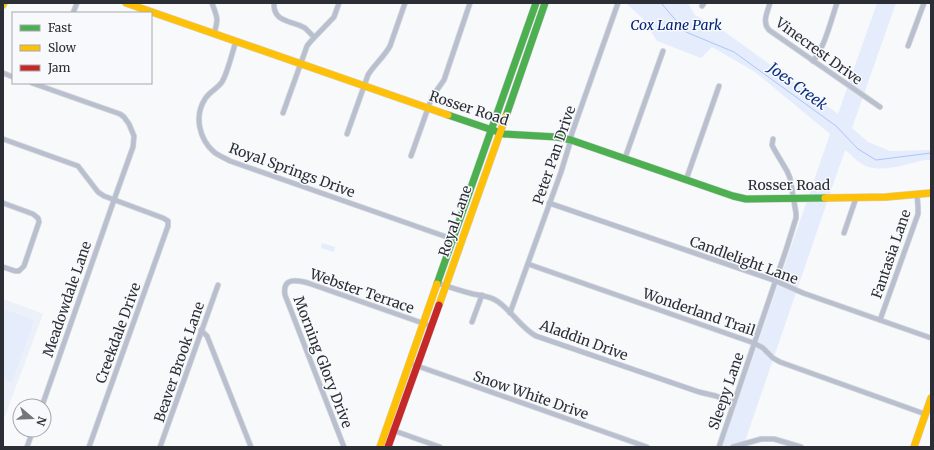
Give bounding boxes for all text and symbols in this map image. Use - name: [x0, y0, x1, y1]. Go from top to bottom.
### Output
- legend: [12, 12, 152, 84]
- street label: Vinecrest Drive: [771, 13, 866, 89]
- park label: Cox Lane Park: [630, 16, 722, 34]
- text: Fast: [48, 20, 72, 35]
- text: Slow: [48, 40, 77, 55]
- water label: Joes Creek: [763, 57, 832, 114]
- text: Jam: [47, 60, 71, 75]
- street label: Rosser Road: [427, 87, 512, 129]
- street label: Peter Pan Drive: [529, 103, 579, 207]
- street label: Royal Springs Drive: [227, 139, 357, 201]
- street label: Rosser Road: [748, 176, 831, 194]
- street label: Royal Lane: [434, 183, 476, 259]
- street label: Fantasia Lane: [867, 207, 915, 301]
- street label: Candlelight Lane: [687, 232, 801, 288]
- street label: Meadowdale Lane: [39, 239, 95, 359]
- street label: Webster Terrace: [307, 264, 416, 317]
- street label: Creekdale Drive: [91, 280, 145, 386]
- street label: Wonderland Trail: [639, 284, 758, 340]
- street label: Morning Glory Drive: [290, 294, 356, 430]
- street label: Beaver Brook Lane: [150, 299, 208, 425]
- street label: Aladdin Drive: [537, 315, 631, 364]
- street label: Sleepy Lane: [704, 350, 748, 432]
- street label: Snow White Drive: [471, 367, 591, 423]
- north arrow: [12, 398, 52, 438]
- text: N: [33, 415, 49, 428]

